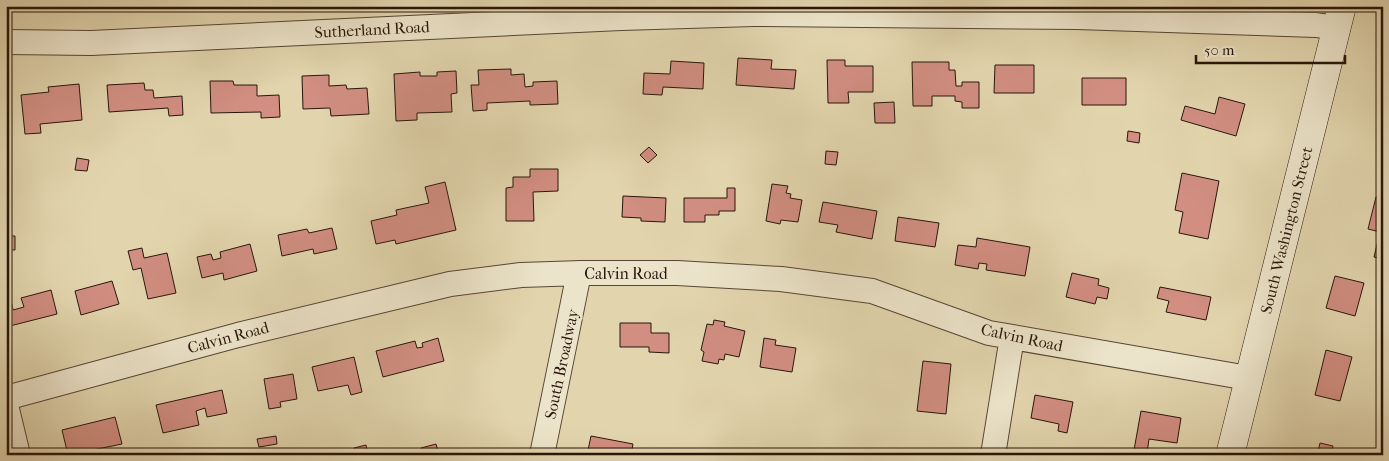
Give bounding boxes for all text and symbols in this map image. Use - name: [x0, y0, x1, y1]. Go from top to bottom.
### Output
- street label: Sutherland Road: [314, 17, 430, 42]
- scale bar: [1196, 32, 1345, 64]
- text: 50 m: [1204, 41, 1235, 59]
- street label: South Washington Street: [1257, 144, 1317, 316]
- street label: Calvin Road: [584, 264, 668, 283]
- street label: South Broadway: [541, 307, 583, 421]
- street label: Calvin Road: [185, 317, 271, 357]
- street label: Calvin Road: [979, 320, 1065, 356]

